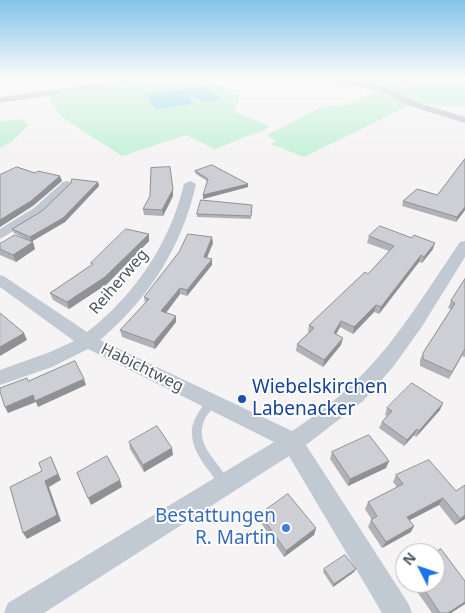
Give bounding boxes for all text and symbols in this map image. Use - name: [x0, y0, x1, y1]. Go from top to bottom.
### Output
- street label: Reiherweg: [85, 245, 153, 319]
- street label: Habichtweg: [98, 340, 186, 396]
- place label: Wiebelskirchen Labenacker: [252, 377, 388, 421]
- marker: Wiebelskirchen Labenacker: [236, 393, 248, 405]
- place label: Bestattungen R. Martin: [155, 506, 276, 550]
- marker: Bestattungen R. Martin: [280, 522, 292, 534]
- north arrow: [395, 543, 445, 593]
- text: N: [398, 548, 420, 569]

